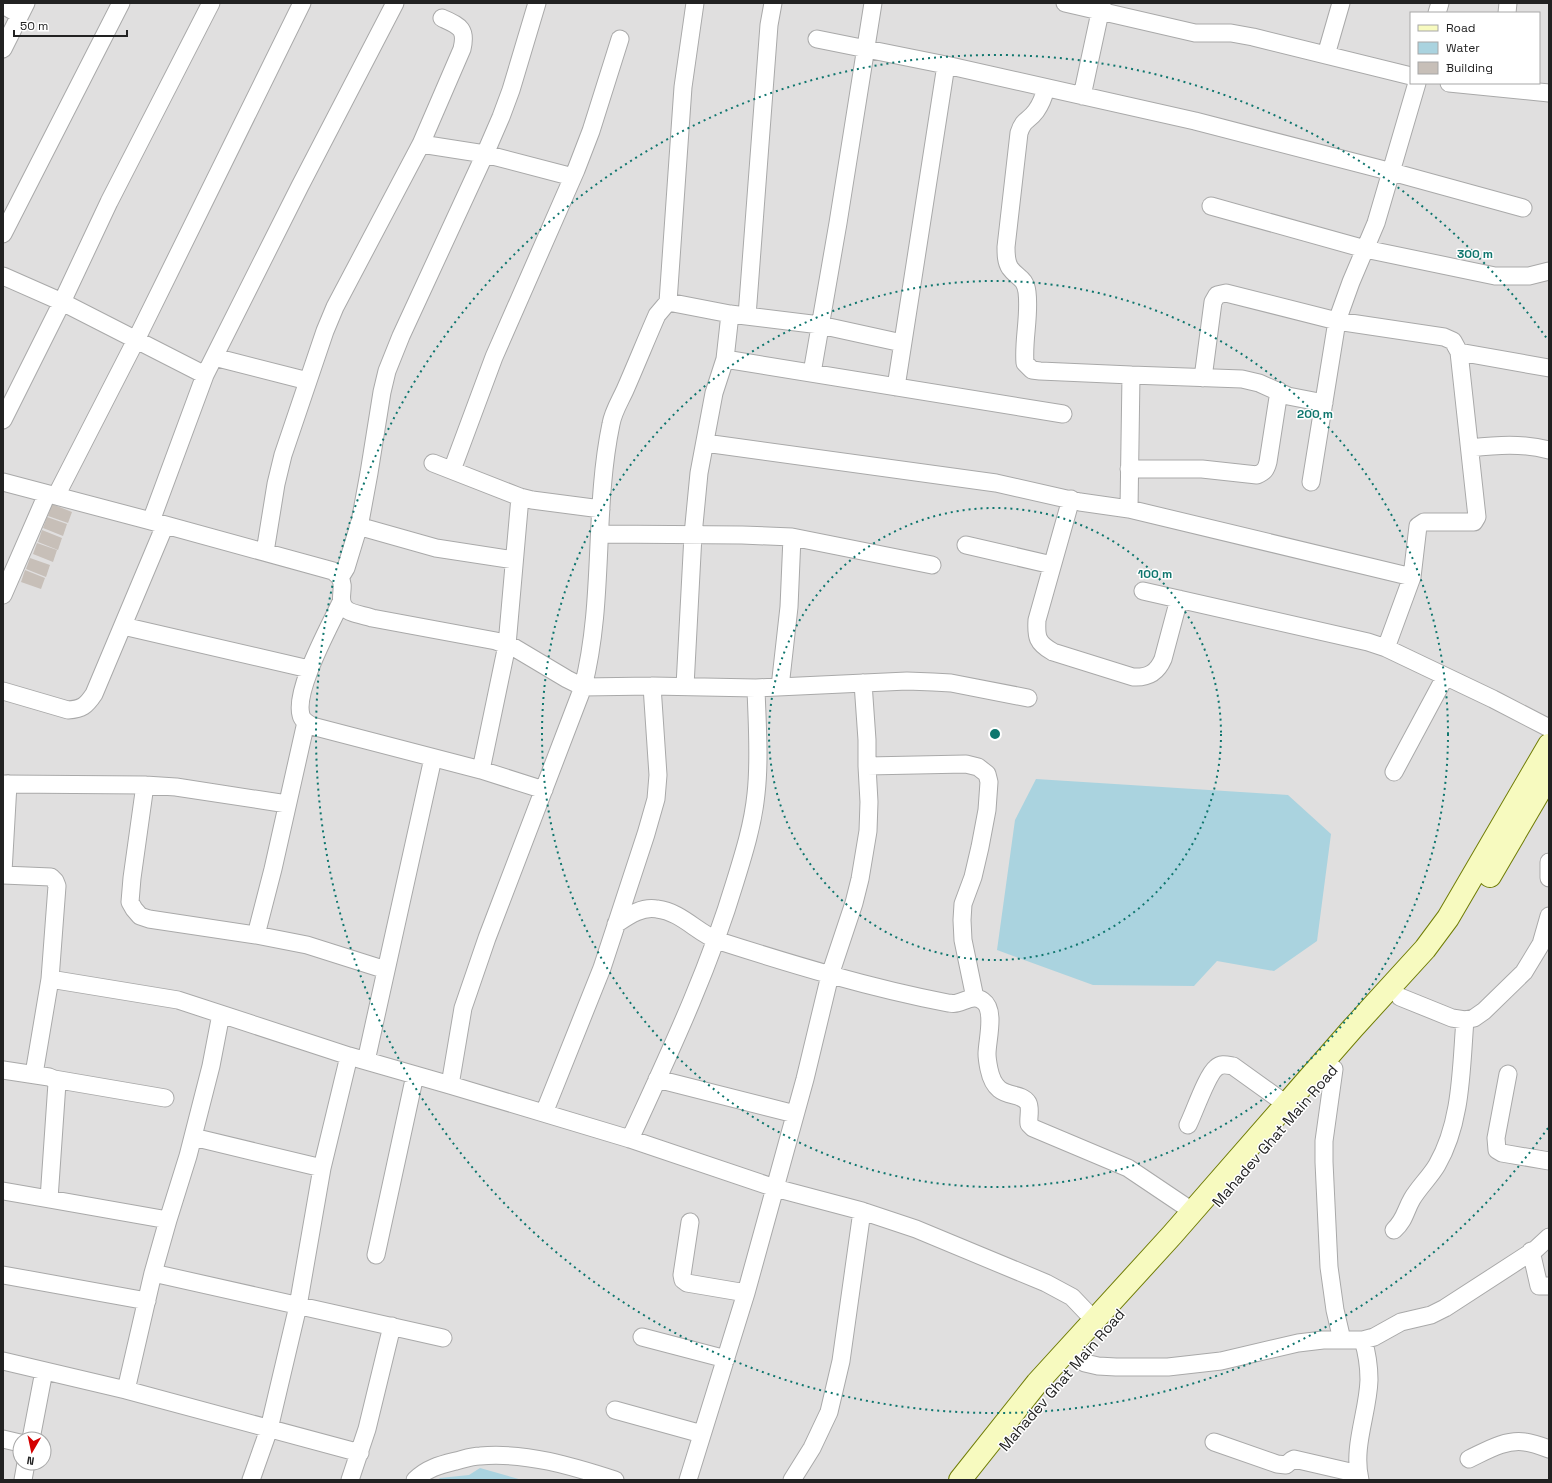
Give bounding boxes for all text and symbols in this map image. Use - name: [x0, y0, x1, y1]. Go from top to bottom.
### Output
- scale bar: [14, 12, 127, 38]
- legend: [1410, 12, 1540, 84]
- text: 50 m: [20, 18, 48, 34]
- text: Road: [1446, 20, 1475, 36]
- text: Water: [1446, 40, 1480, 56]
- text: Building: [1446, 60, 1493, 76]
- text: 300 m: [1457, 246, 1493, 262]
- text: 200 m: [1297, 406, 1333, 422]
- text: 100 m: [1138, 566, 1172, 582]
- centre of rings: [988, 727, 1002, 741]
- street label: Mahadev Ghat Main Road: [1208, 1061, 1342, 1211]
- street label: Mahadev Ghat Main Road: [995, 1305, 1129, 1455]
- north arrow: [12, 1431, 52, 1471]
- text: N: [26, 1453, 35, 1468]

